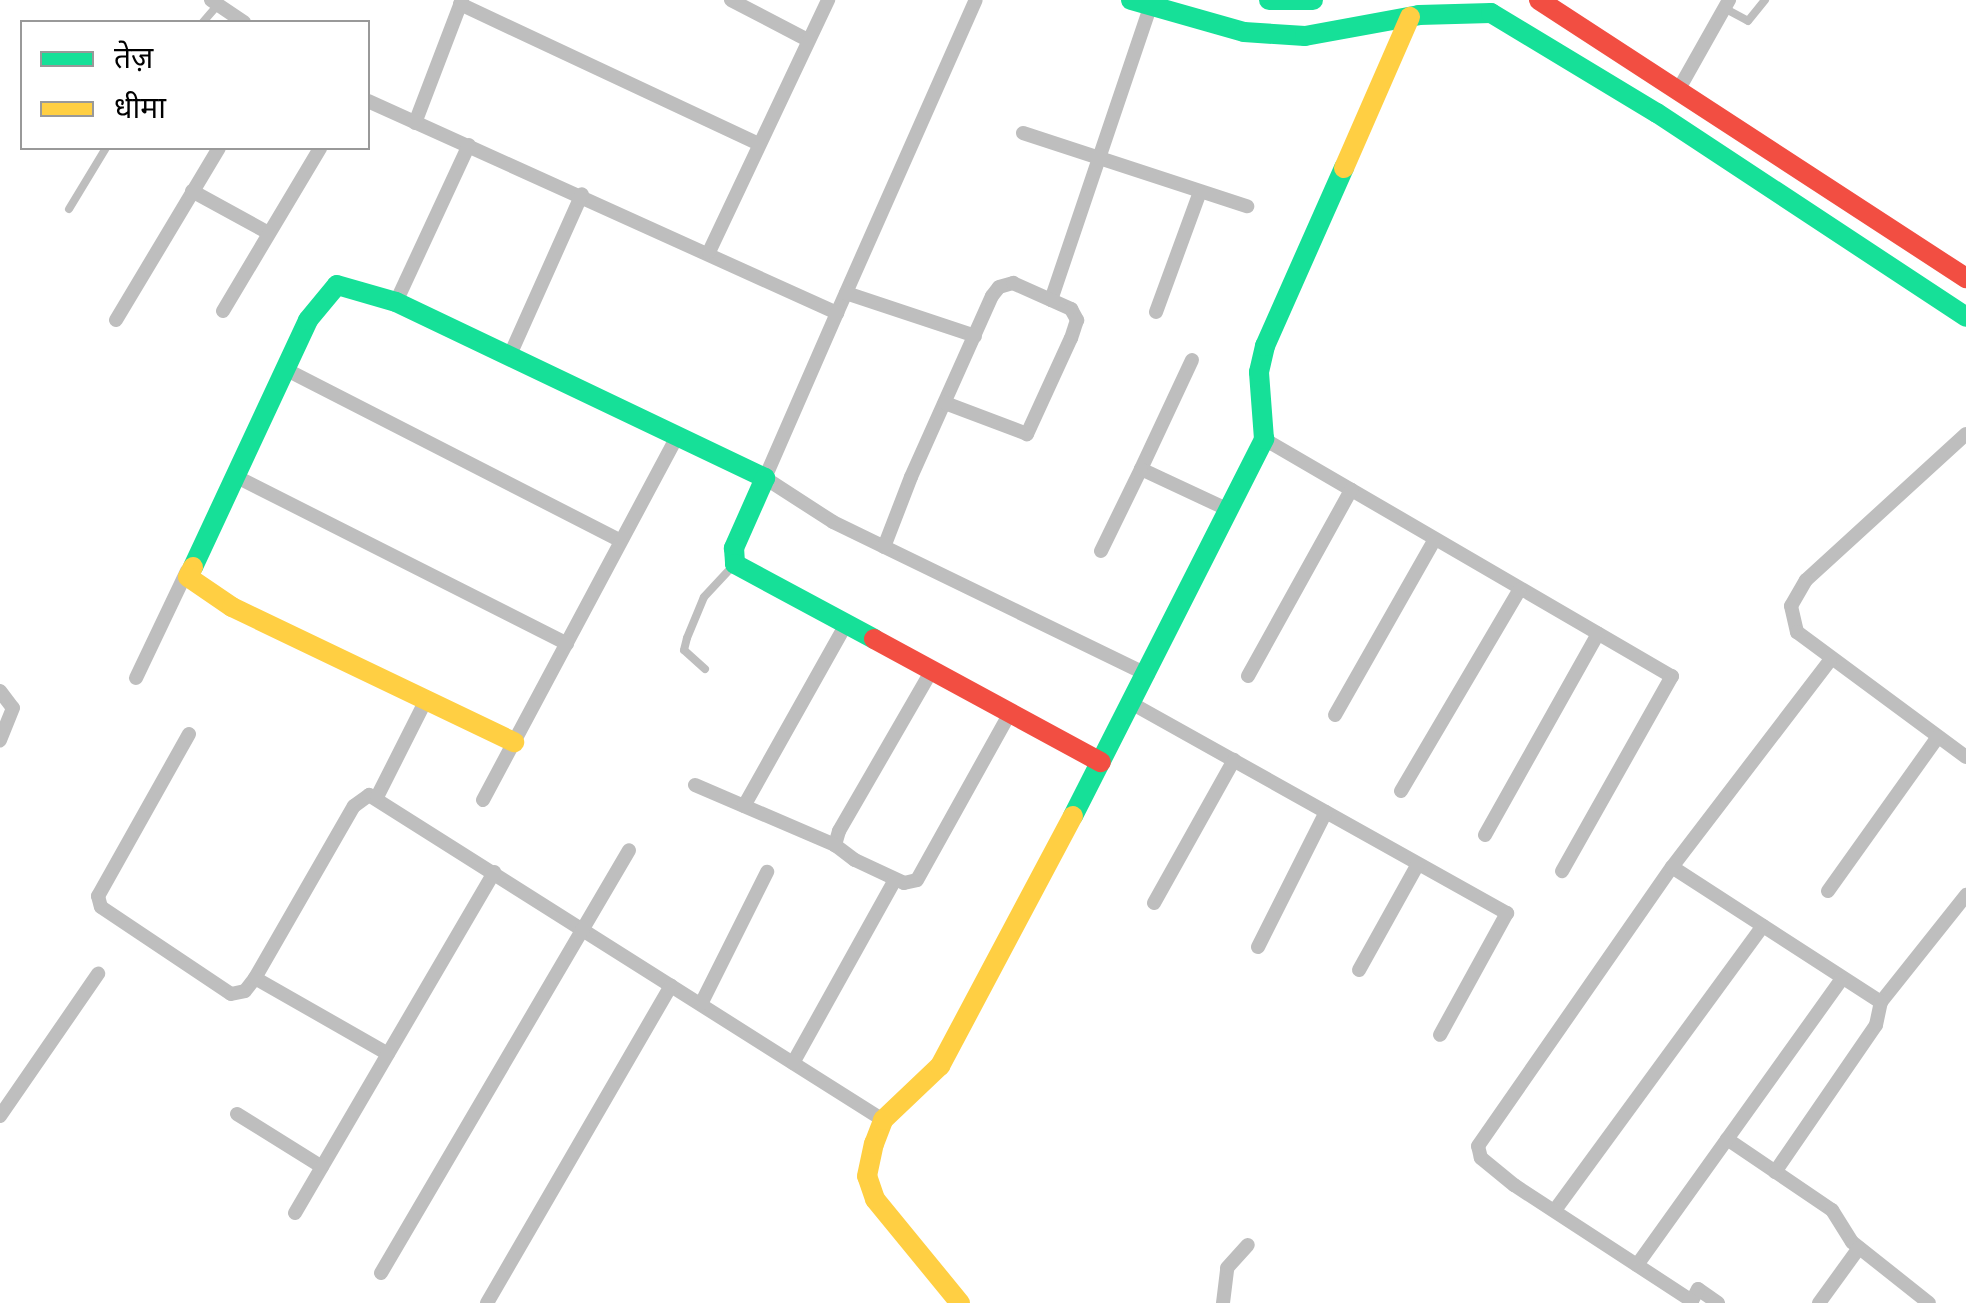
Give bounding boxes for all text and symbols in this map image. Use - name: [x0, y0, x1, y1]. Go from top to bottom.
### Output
- legend: [20, 20, 370, 150]
- text: तेज़: [114, 39, 153, 75]
- text: धीमा: [114, 89, 166, 125]

